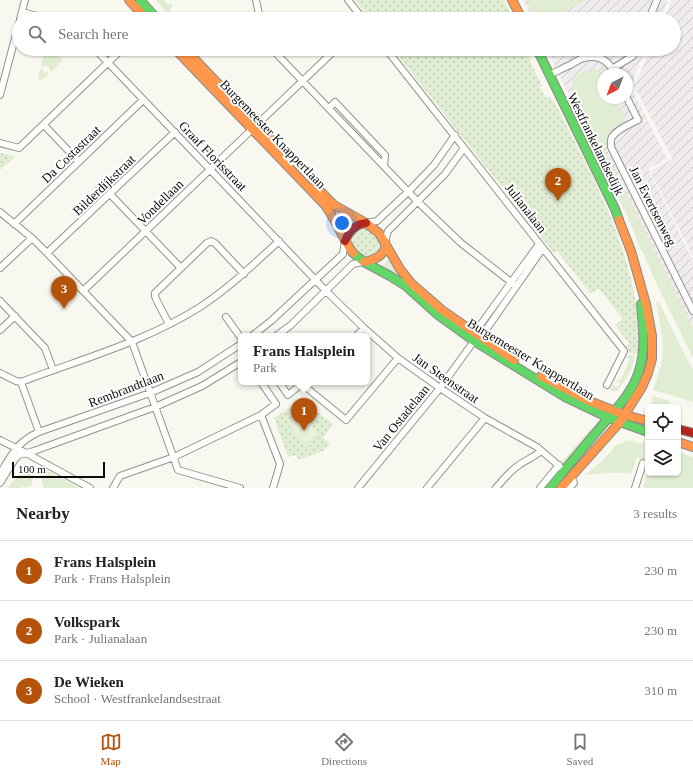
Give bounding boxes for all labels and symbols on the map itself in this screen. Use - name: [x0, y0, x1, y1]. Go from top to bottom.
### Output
- north arrow: [597, 68, 633, 104]
- street label: Burgemeester Knappertlaan: [217, 77, 329, 192]
- street label: Westfrankelandsedijk: [565, 90, 628, 198]
- street label: Graaf Florisstraat: [176, 118, 250, 194]
- street label: Da Costastraat: [38, 122, 104, 186]
- street label: Bilderdijkstraat: [70, 151, 139, 218]
- street label: Jan Evertsenweg: [626, 164, 680, 249]
- pin: 2: [545, 168, 571, 201]
- street label: Vondellaan: [134, 176, 187, 228]
- street label: Julianalaan: [502, 180, 550, 236]
- your location: [332, 213, 352, 233]
- pin: 3: [51, 276, 77, 309]
- street label: Burgemeester Knappertlaan: [465, 315, 598, 403]
- street label: Jan Steenstraat: [410, 350, 482, 407]
- street label: Rembrandtlaan: [86, 368, 166, 410]
- street label: Van Ostadelaan: [370, 381, 433, 454]
- pin: 1: [291, 398, 317, 431]
- scale bar: [12, 460, 105, 479]

